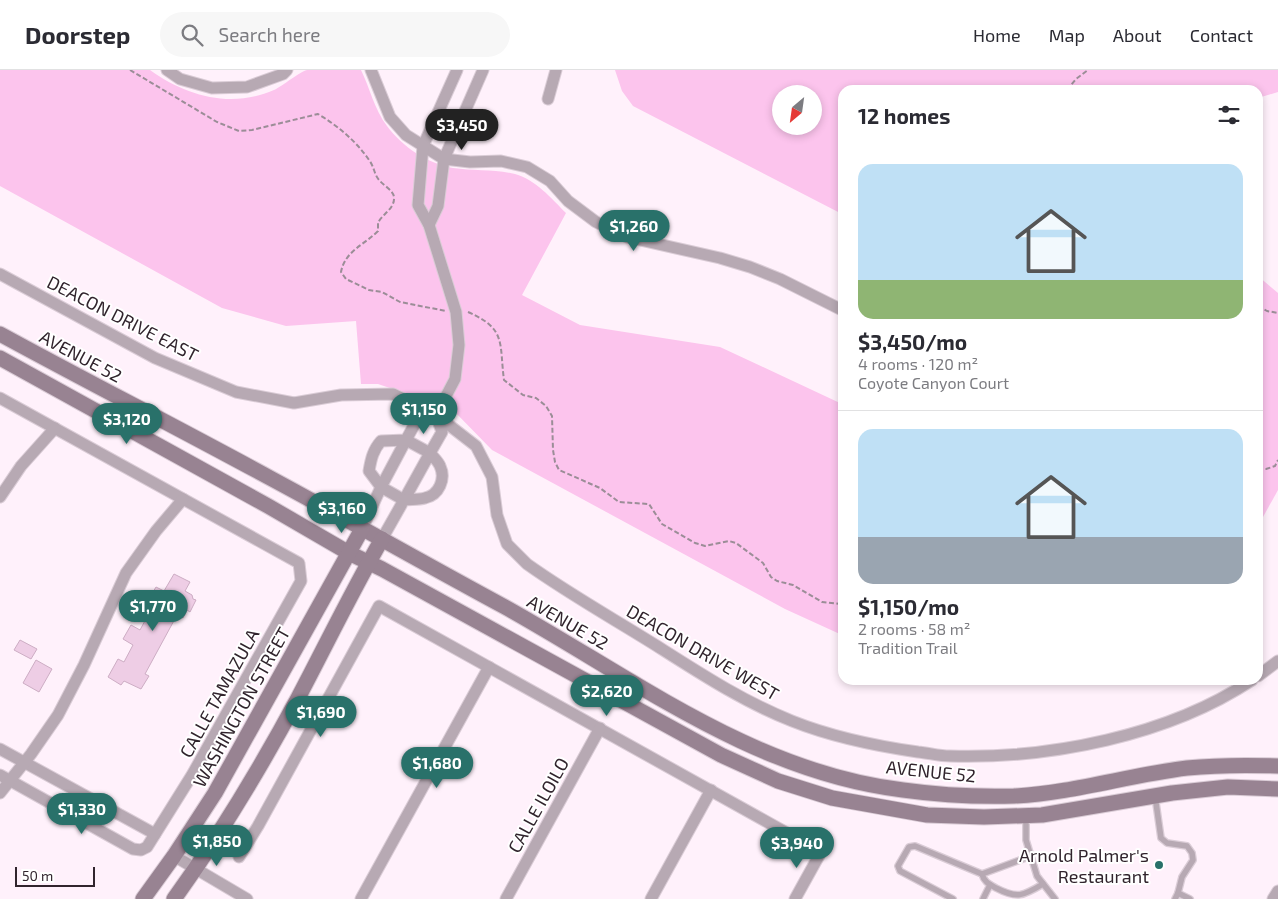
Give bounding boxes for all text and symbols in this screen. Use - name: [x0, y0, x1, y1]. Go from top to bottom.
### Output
- search box: [160, 12, 510, 57]
- text: Doorstep: [25, 20, 130, 49]
- icon: search: [178, 21, 206, 49]
- text: Search here: [218, 23, 321, 46]
- text: Home: [973, 24, 1021, 46]
- text: Map: [1049, 24, 1085, 46]
- text: About: [1113, 24, 1162, 46]
- text: Contact: [1190, 24, 1253, 46]
- north arrow: [772, 85, 822, 135]
- map controls: [772, 85, 822, 135]
- icon: filters: [1215, 101, 1243, 129]
- text: 12 homes: [858, 103, 950, 128]
- pin: $3,450: [421, 108, 503, 151]
- text: $3,450: [436, 115, 488, 134]
- icon: home: [1006, 196, 1096, 286]
- pin: $1,260: [593, 210, 675, 252]
- text: $1,260: [610, 216, 658, 235]
- street label: DEACON DRIVE EAST: [44, 270, 203, 366]
- street label: AVENUE 52: [36, 325, 126, 387]
- text: $3,450/mo: [858, 329, 967, 354]
- text: 4 rooms · 120 m²: [858, 354, 978, 373]
- text: Coyote Canyon Court: [858, 373, 1009, 392]
- pin: $1,150: [383, 392, 465, 435]
- text: $1,150: [401, 399, 447, 418]
- pin: $3,120: [86, 402, 168, 445]
- text: $3,120: [103, 409, 151, 428]
- icon: home: [1006, 462, 1096, 552]
- pin: $3,160: [301, 492, 383, 534]
- text: $3,160: [318, 498, 366, 517]
- pin: $1,770: [112, 590, 194, 632]
- street label: AVENUE 52: [523, 590, 613, 654]
- text: $1,150/mo: [858, 594, 959, 619]
- text: $1,770: [130, 596, 176, 615]
- street label: DEACON DRIVE WEST: [623, 599, 784, 705]
- text: 2 rooms · 58 m²: [858, 619, 971, 638]
- street label: WASHINGTON STREET: [188, 623, 294, 791]
- street label: CALLE TAMAZULA: [175, 624, 264, 761]
- text: Tradition Trail: [858, 638, 958, 657]
- pin: $2,620: [566, 674, 648, 717]
- text: $2,620: [581, 681, 633, 700]
- pin: $1,690: [280, 696, 362, 738]
- text: $1,690: [296, 702, 346, 721]
- pin: $1,680: [396, 746, 478, 789]
- text: $1,680: [412, 753, 462, 772]
- street label: CALLE ILOILO: [503, 754, 573, 856]
- street label: AVENUE 52: [885, 755, 977, 787]
- pin: $1,330: [41, 792, 123, 835]
- text: $1,330: [58, 799, 106, 818]
- pin: $1,850: [176, 824, 258, 867]
- pin: $3,940: [756, 826, 838, 869]
- text: $1,850: [193, 831, 241, 850]
- text: $3,940: [771, 833, 823, 852]
- place label: Arnold Palmer's Restaurant: [1019, 844, 1149, 887]
- marker: Arnold Palmer's Restaurant: [1153, 859, 1165, 871]
- scale bar: [15, 864, 95, 887]
- text: 50 m: [22, 867, 53, 884]

